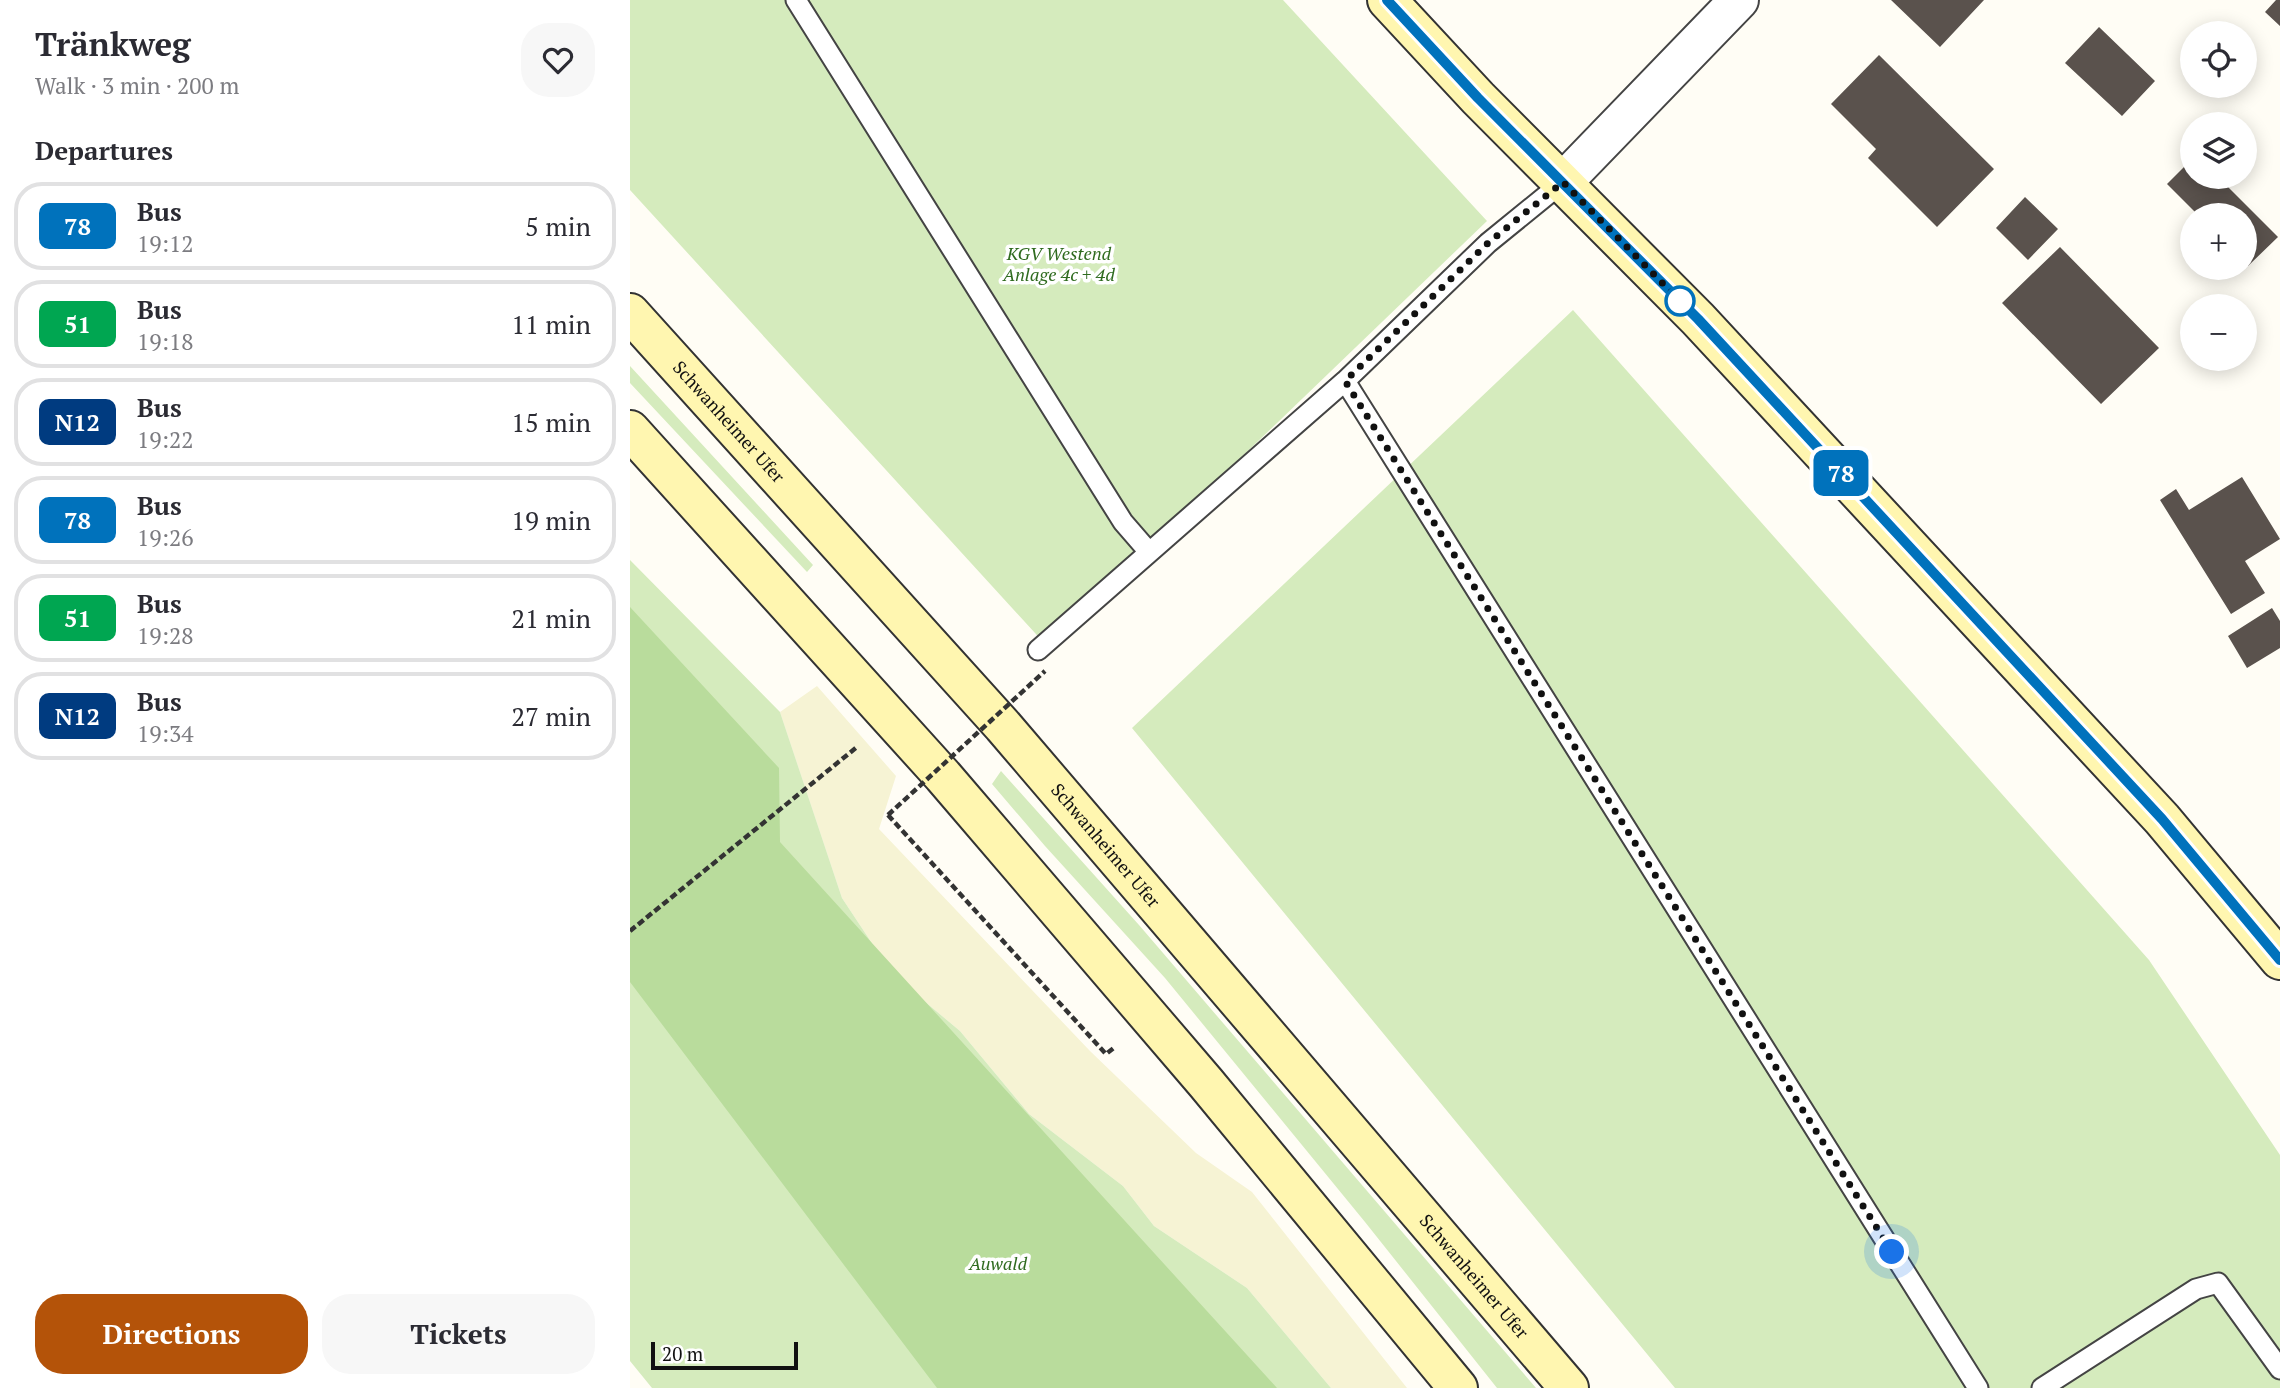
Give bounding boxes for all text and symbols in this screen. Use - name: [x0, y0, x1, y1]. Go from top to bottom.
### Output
- map controls: [2180, 21, 2257, 371]
- button: locate: [2180, 21, 2257, 98]
- text: Tränkweg: [35, 22, 191, 65]
- button: heart: [521, 23, 595, 97]
- text: Walk · 3 min · 200 m: [35, 70, 239, 101]
- button: layers: [2180, 112, 2257, 189]
- text: Departures: [35, 133, 173, 167]
- text: Bus: [137, 194, 182, 228]
- button: +: [2180, 203, 2257, 280]
- text: 5 min: [525, 209, 591, 243]
- text: 78: [64, 210, 91, 242]
- text: 19:12: [137, 228, 194, 259]
- park label: KGV Westend Anlage 4c + 4d: [1002, 241, 1115, 286]
- unlabelled marker: [1665, 286, 1695, 316]
- text: Bus: [137, 292, 182, 326]
- button: −: [2180, 294, 2257, 371]
- text: 11 min: [511, 307, 591, 341]
- text: 51: [64, 308, 91, 340]
- text: 19:18: [137, 326, 194, 357]
- street label: Schwanheimer Ufer: [668, 355, 791, 488]
- text: Bus: [137, 390, 182, 424]
- text: 15 min: [511, 405, 591, 439]
- text: N12: [55, 406, 100, 438]
- text: 19:22: [137, 424, 194, 455]
- line badge: 78: [1810, 450, 1872, 496]
- text: 78: [1827, 457, 1855, 489]
- text: Bus: [137, 488, 182, 522]
- text: 19 min: [511, 503, 591, 537]
- text: 78: [64, 504, 91, 536]
- text: 19:26: [137, 522, 194, 553]
- text: Bus: [137, 586, 182, 620]
- text: 21 min: [511, 601, 591, 635]
- text: 51: [64, 602, 91, 634]
- text: 19:28: [137, 620, 194, 651]
- text: Bus: [137, 684, 182, 718]
- text: 27 min: [511, 699, 591, 733]
- text: N12: [55, 700, 100, 732]
- text: 19:34: [137, 718, 194, 749]
- street label: Schwanheimer Ufer: [1046, 778, 1166, 912]
- street label: Schwanheimer Ufer: [1415, 1209, 1535, 1343]
- your location: [1874, 1234, 1909, 1269]
- park label: Auwald: [968, 1251, 1027, 1275]
- button: Directions: [35, 1294, 308, 1374]
- button: Tickets: [322, 1294, 595, 1374]
- scale bar: [651, 1339, 798, 1371]
- text: 20 m: [662, 1341, 703, 1366]

